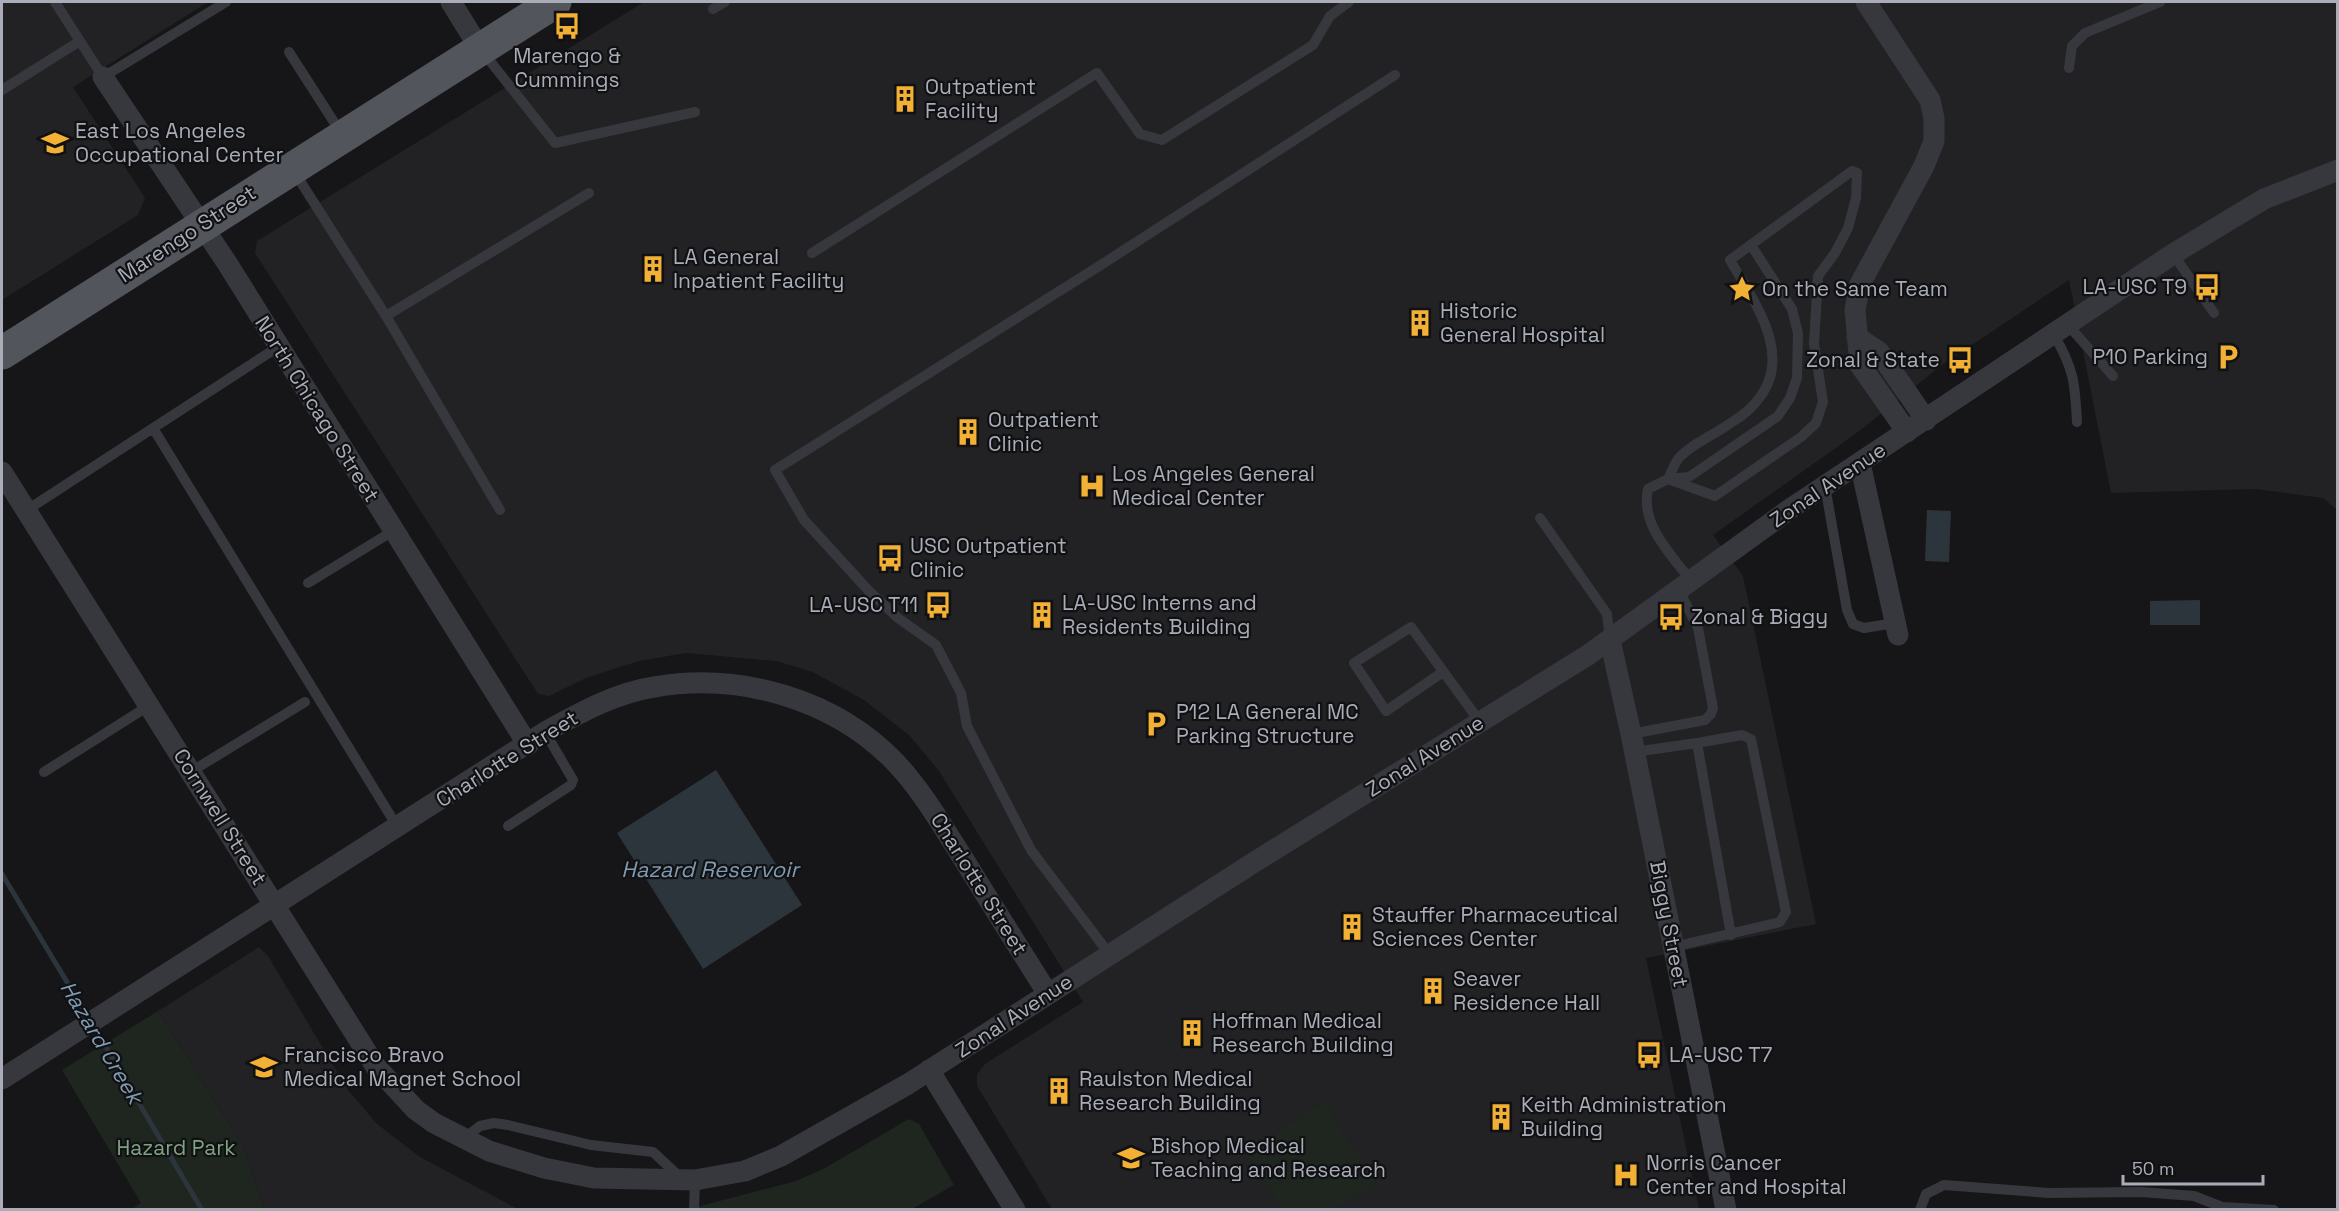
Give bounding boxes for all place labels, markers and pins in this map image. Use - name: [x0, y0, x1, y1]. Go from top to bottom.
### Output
- bus stop icon: Marengo & Cummings: [552, 11, 582, 41]
- place label: Marengo & Cummings: [513, 42, 621, 93]
- place label: Outpatient Facility: [925, 73, 1036, 124]
- building icon: Outpatient Facility: [890, 84, 920, 114]
- place label: East Los Angeles Occupational Center: [75, 117, 283, 168]
- school or university icon: East Los Angeles Occupational Center: [40, 128, 70, 158]
- place label: LA General Inpatient Facility: [673, 243, 844, 294]
- building icon: LA General Inpatient Facility: [638, 254, 668, 284]
- bus stop icon: LA-USC T9: [2192, 272, 2222, 302]
- place label: LA-USC T9: [2083, 273, 2187, 300]
- place icon: On the Same Team: [1727, 274, 1757, 304]
- place label: On the Same Team: [1762, 275, 1948, 302]
- place label: Historic General Hospital: [1440, 297, 1605, 348]
- building icon: Historic General Hospital: [1405, 308, 1435, 338]
- parking icon: P10 Parking: [2213, 342, 2243, 372]
- place label: P10 Parking: [2093, 343, 2208, 370]
- bus stop icon: Zonal & State: [1945, 345, 1975, 375]
- place label: Zonal & State: [1806, 346, 1940, 373]
- place label: Outpatient Clinic: [988, 406, 1099, 457]
- building icon: Outpatient Clinic: [953, 417, 983, 447]
- place label: Los Angeles General Medical Center: [1112, 460, 1315, 511]
- hospital icon: Los Angeles General Medical Center: [1077, 471, 1107, 501]
- place label: USC Outpatient Clinic: [910, 532, 1067, 583]
- bus stop icon: USC Outpatient Clinic: [875, 543, 905, 573]
- place label: LA-USC Interns and Residents Building: [1062, 589, 1257, 640]
- bus stop icon: LA-USC T11: [923, 590, 953, 620]
- place label: LA-USC T11: [809, 591, 918, 618]
- building icon: LA-USC Interns and Residents Building: [1027, 600, 1057, 630]
- bus stop icon: Zonal & Biggy: [1656, 602, 1686, 632]
- place label: Zonal & Biggy: [1691, 603, 1828, 630]
- place label: P12 LA General MC Parking Structure: [1176, 698, 1359, 749]
- parking icon: P12 LA General MC Parking Structure: [1141, 709, 1171, 739]
- place label: Stauffer Pharmaceutical Sciences Center: [1372, 901, 1618, 952]
- building icon: Stauffer Pharmaceutical Sciences Center: [1337, 912, 1367, 942]
- place label: Seaver Residence Hall: [1453, 965, 1600, 1016]
- building icon: Seaver Residence Hall: [1418, 976, 1448, 1006]
- place label: Hoffman Medical Research Building: [1212, 1007, 1394, 1058]
- building icon: Hoffman Medical Research Building: [1177, 1018, 1207, 1048]
- bus stop icon: LA-USC T7: [1634, 1040, 1664, 1070]
- place label: Francisco Bravo Medical Magnet School: [284, 1041, 521, 1092]
- place label: LA-USC T7: [1669, 1041, 1773, 1068]
- school or university icon: Francisco Bravo Medical Magnet School: [249, 1052, 279, 1082]
- place label: Raulston Medical Research Building: [1079, 1065, 1261, 1116]
- building icon: Raulston Medical Research Building: [1044, 1076, 1074, 1106]
- place label: Keith Administration Building: [1521, 1091, 1727, 1142]
- building icon: Keith Administration Building: [1486, 1102, 1516, 1132]
- place label: Bishop Medical Teaching and Research: [1151, 1132, 1386, 1183]
- school or university icon: Bishop Medical Teaching and Research: [1116, 1143, 1146, 1173]
- place label: Norris Cancer Center and Hospital: [1646, 1149, 1847, 1200]
- hospital icon: Norris Cancer Center and Hospital: [1611, 1160, 1641, 1190]

